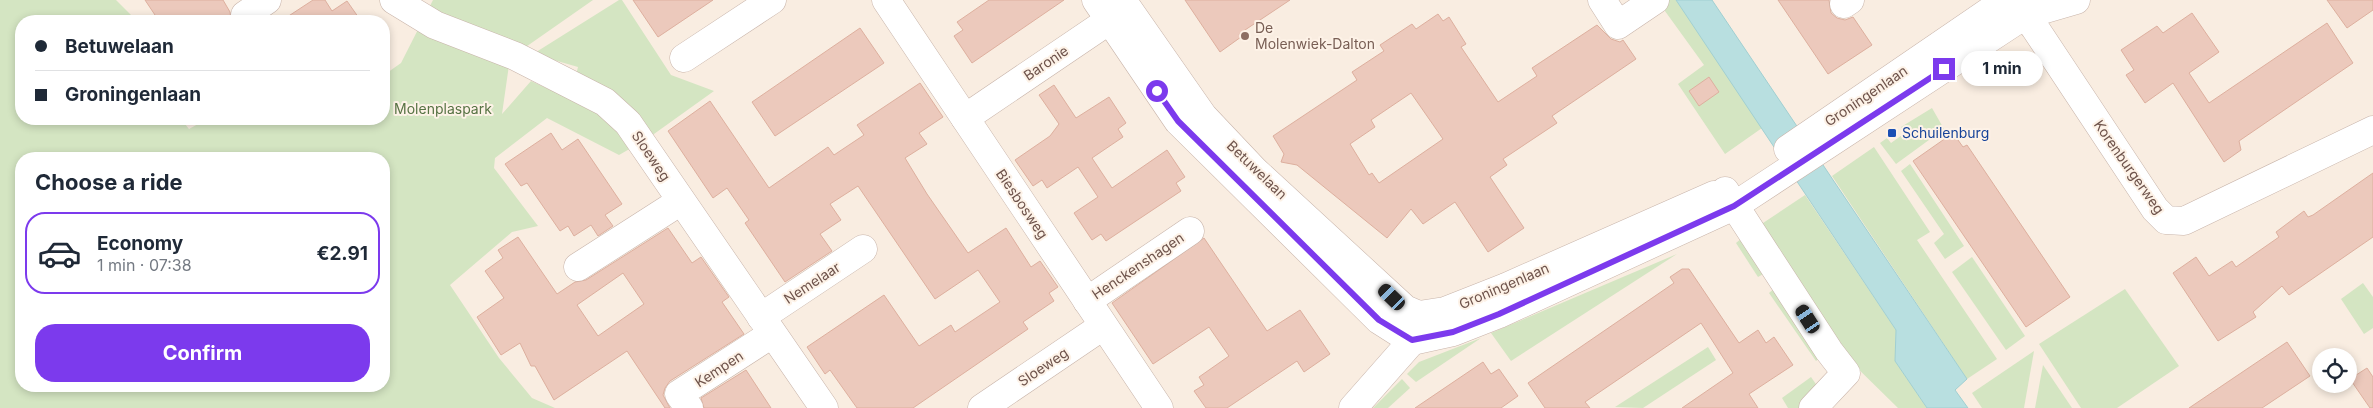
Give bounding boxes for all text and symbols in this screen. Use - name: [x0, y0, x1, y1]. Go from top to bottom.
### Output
- place label: De Molenwiek-Dalton: [1255, 19, 1375, 52]
- marker: De Molenwiek-Dalton: [1239, 30, 1251, 42]
- text: Betuwelaan: [65, 35, 174, 58]
- street label: Baronie: [1020, 41, 1071, 84]
- callout: 1 min: [1962, 52, 2044, 86]
- route end: [1933, 58, 1955, 80]
- text: 1 min: [1982, 58, 2022, 78]
- street label: Groningenlaan: [1821, 62, 1910, 130]
- route start: [1146, 80, 1168, 102]
- text: Groningenlaan: [65, 83, 201, 106]
- park label: Molenplaspark: [394, 100, 492, 117]
- street label: Korenburgerweg: [2091, 116, 2168, 217]
- place label: Schuilenburg: [1902, 124, 1989, 141]
- street label: Sloeweg: [629, 127, 674, 184]
- marker: Schuilenburg: [1886, 127, 1898, 139]
- street label: Betuwelaan: [1224, 137, 1291, 202]
- street label: Biesbosweg: [993, 166, 1052, 242]
- text: Choose a ride: [35, 169, 183, 195]
- street label: Henckenshagen: [1089, 229, 1187, 303]
- icon: car: [37, 231, 82, 276]
- text: Economy: [97, 232, 183, 255]
- text: €2.91: [316, 242, 368, 265]
- text: 1 min · 07:38: [97, 255, 192, 275]
- street label: Nemelaar: [780, 258, 843, 307]
- street label: Groningenlaan: [1456, 259, 1551, 312]
- car: [1376, 281, 1408, 313]
- car: [1793, 302, 1822, 336]
- button: Confirm: [35, 324, 370, 382]
- street label: Sloeweg: [1014, 344, 1071, 389]
- street label: Kempen: [691, 347, 746, 390]
- map controls: [2312, 348, 2357, 393]
- button: locate: [2312, 348, 2357, 393]

